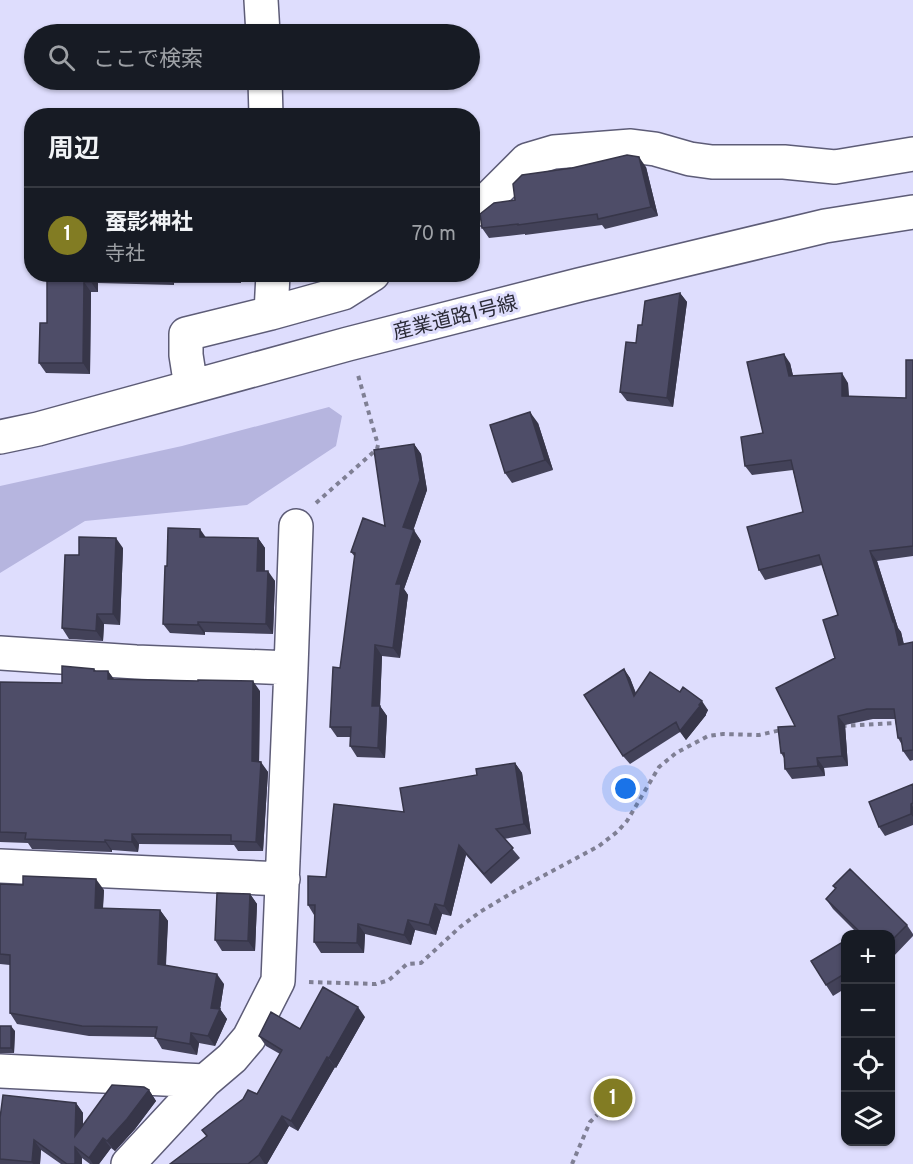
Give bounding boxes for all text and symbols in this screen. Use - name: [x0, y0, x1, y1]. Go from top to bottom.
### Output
- search box: [24, 24, 480, 90]
- icon: search: [45, 41, 78, 74]
- text: ここで検索: [93, 47, 203, 74]
- text: 周辺: [48, 134, 100, 167]
- text: 蚕影神社: [105, 210, 193, 237]
- text: 1: [64, 222, 72, 248]
- text: 70 m: [412, 222, 456, 248]
- text: 寺社: [105, 242, 145, 268]
- street label: 産業道路1号線: [390, 291, 520, 347]
- your location: [611, 774, 640, 803]
- map controls: [841, 930, 895, 1146]
- button: +: [841, 930, 895, 984]
- button: −: [841, 984, 895, 1038]
- button: locate: [841, 1038, 895, 1092]
- pin: 1: [594, 1076, 632, 1120]
- button: layers: [841, 1092, 895, 1146]

